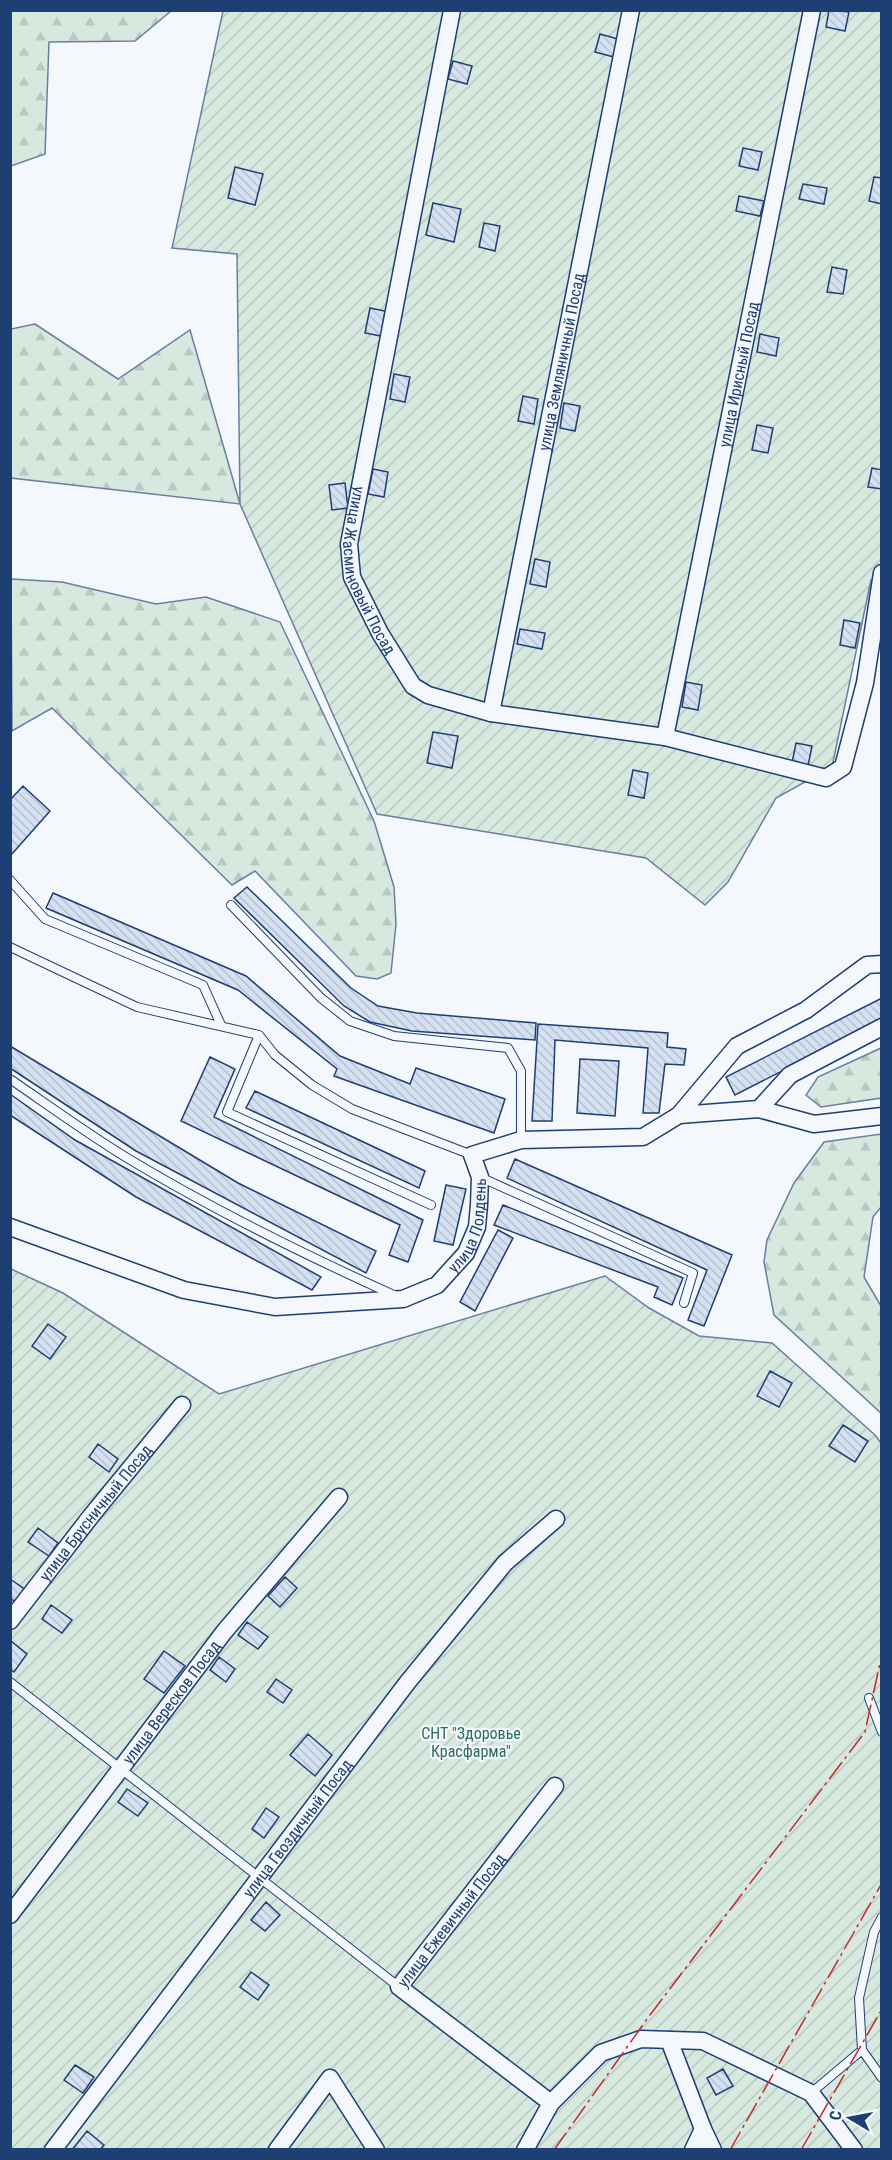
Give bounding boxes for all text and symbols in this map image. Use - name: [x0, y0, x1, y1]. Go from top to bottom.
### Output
- street label: улица Земляничный Посад: [534, 271, 588, 453]
- street label: улица Ирисный Посад: [715, 299, 763, 449]
- street label: улица Жасминовый Посад: [339, 485, 400, 658]
- street label: улица Полдень: [444, 1178, 490, 1277]
- street label: улица Брусничный Посад: [35, 1440, 156, 1585]
- street label: улица Вересков Посад: [119, 1636, 225, 1768]
- park label: СНТ "Здоровье Красфарма": [421, 1724, 521, 1761]
- street label: улица Гвоздичный Посад: [239, 1755, 356, 1901]
- street label: улица Ежевичный Посад: [393, 1849, 510, 1991]
- north arrow: [820, 2088, 880, 2148]
- text: С: [826, 2109, 846, 2122]

